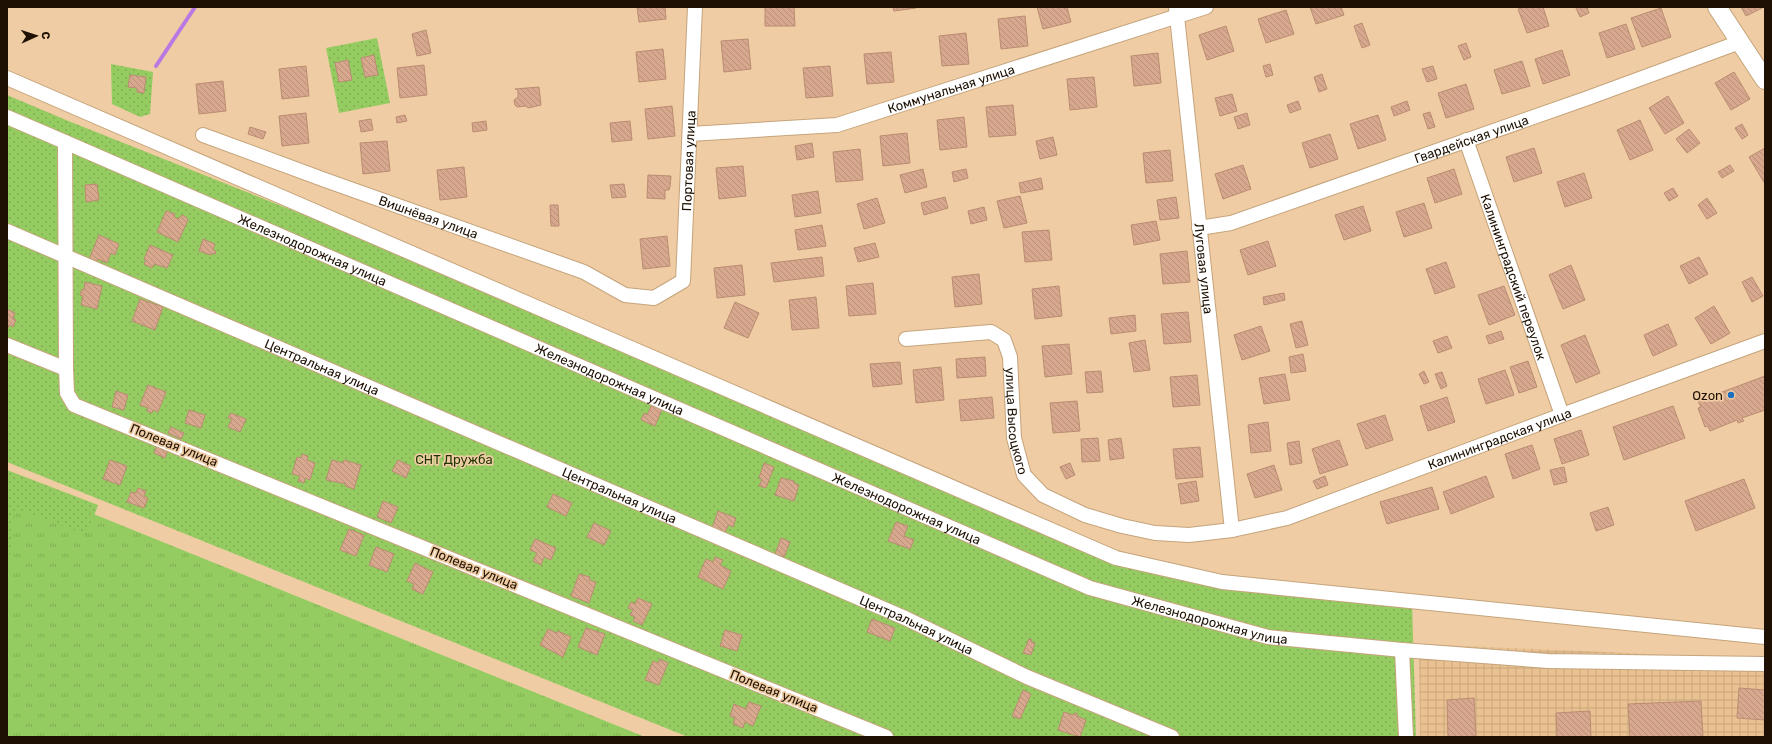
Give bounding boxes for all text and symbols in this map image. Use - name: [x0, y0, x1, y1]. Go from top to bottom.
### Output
- north arrow: [16, 16, 56, 56]
- text: С: [39, 31, 52, 40]
- street label: Коммунальная улица: [886, 61, 1016, 116]
- street label: Портовая улица: [679, 110, 698, 211]
- street label: Гвардейская улица: [1412, 112, 1530, 166]
- street label: Вишнёвая улица: [377, 192, 480, 241]
- street label: Калининградский переулок: [1478, 192, 1550, 362]
- street label: Железнодорожная улица: [236, 211, 389, 289]
- street label: Луговая улица: [1192, 222, 1216, 315]
- street label: Центральная улица: [262, 335, 382, 398]
- street label: Железнодорожная улица: [533, 340, 686, 418]
- street label: улица Высоцкого: [1003, 367, 1031, 476]
- place label: Ozon: [1692, 388, 1723, 403]
- marker: Ozon: [1726, 390, 1736, 400]
- street label: Калининградская улица: [1426, 405, 1573, 472]
- street label: Полевая улица: [128, 421, 220, 469]
- park label: СНТ Дружба: [415, 452, 493, 467]
- street label: Центральная улица: [560, 464, 679, 526]
- street label: Железнодорожная улица: [830, 469, 983, 547]
- street label: Полевая улица: [428, 544, 520, 592]
- street label: Центральная улица: [858, 592, 976, 657]
- street label: Железнодорожная улица: [1130, 592, 1288, 646]
- street label: Полевая улица: [728, 667, 820, 715]

